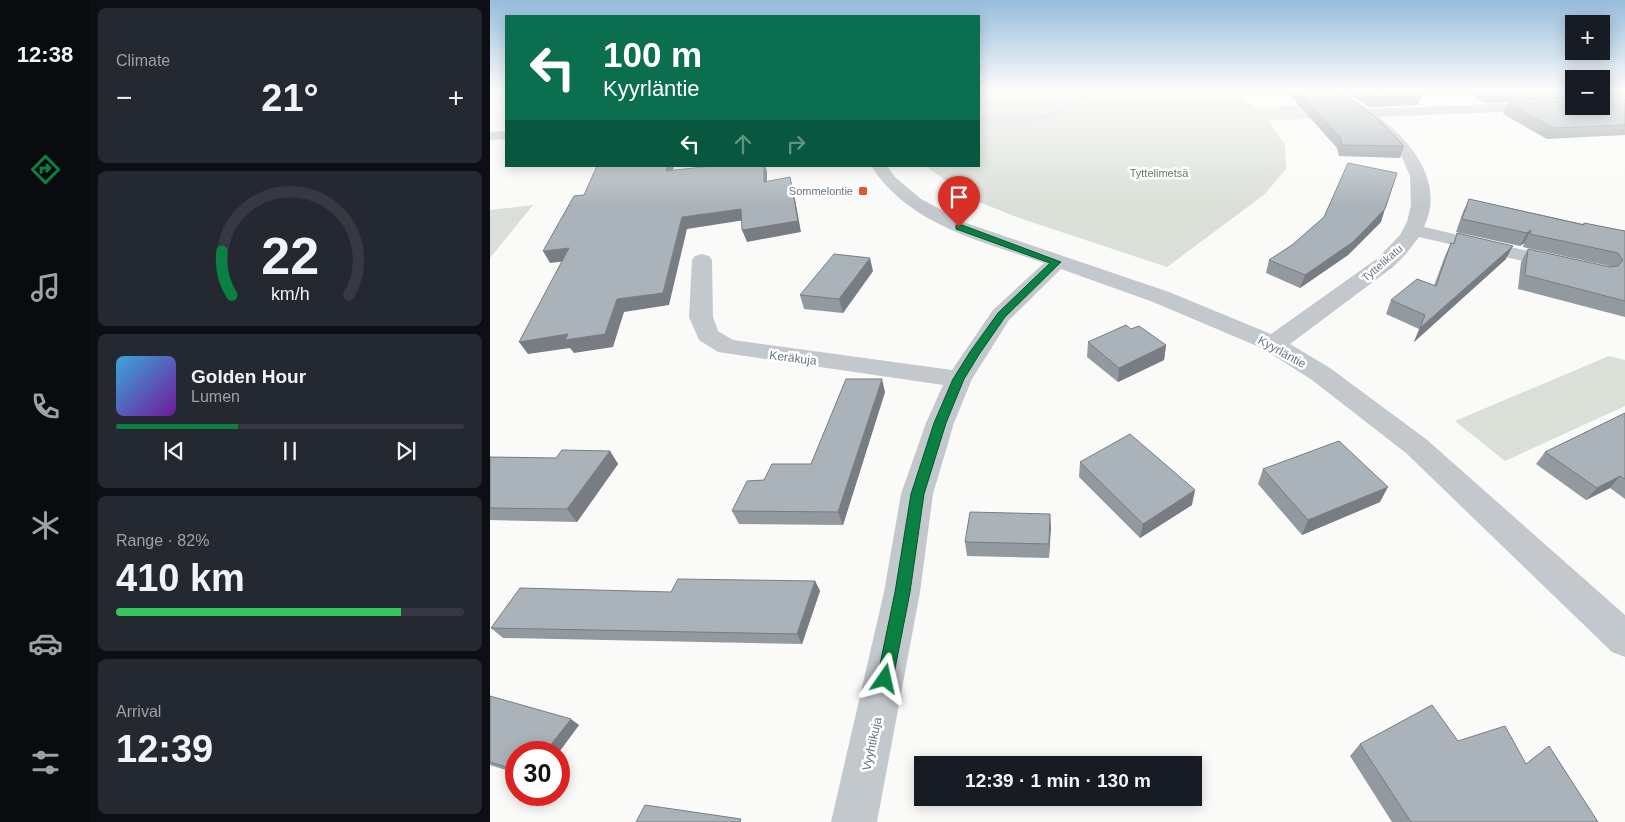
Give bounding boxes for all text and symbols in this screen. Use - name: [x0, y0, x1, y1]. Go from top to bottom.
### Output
- map controls: [1565, 15, 1610, 115]
- button: +: [1565, 15, 1610, 60]
- icon: left: [520, 35, 585, 100]
- text: 100 m: [603, 35, 702, 74]
- text: 12:38: [17, 42, 73, 67]
- text: Climate: [116, 52, 170, 69]
- button: −: [1565, 70, 1610, 115]
- text: Kyyrläntie: [603, 76, 700, 101]
- text: 21°: [261, 77, 319, 119]
- text: −: [116, 82, 132, 113]
- text: +: [448, 82, 464, 113]
- icon: left: [676, 130, 704, 158]
- icon: ahead: [729, 130, 757, 158]
- icon: right: [782, 130, 810, 158]
- icon: directions: [28, 152, 63, 187]
- park label: Tyttelimetsä: [1130, 167, 1189, 179]
- pin: [938, 176, 980, 227]
- icon: arrive: [945, 183, 973, 211]
- place label: Sommelontie: [789, 185, 853, 197]
- marker: Sommelontie: [857, 185, 869, 197]
- text: 22: [261, 227, 319, 285]
- street label: Tyttelikatu: [1359, 242, 1405, 284]
- icon: music: [28, 270, 63, 305]
- text: km/h: [271, 284, 309, 304]
- street label: Kyyrläntie: [1256, 333, 1309, 371]
- street label: Keräkuja: [769, 348, 818, 368]
- text: Golden Hour: [191, 366, 306, 387]
- text: Lumen: [191, 388, 240, 405]
- icon: phone: [28, 389, 63, 424]
- icon: previous: [160, 437, 188, 465]
- icon: pause: [276, 437, 304, 465]
- icon: next: [392, 437, 420, 465]
- icon: climate: [28, 508, 63, 543]
- text: Range · 82%: [116, 532, 209, 549]
- text: 410 km: [116, 557, 245, 599]
- icon: car: [28, 626, 63, 661]
- position arrow: [858, 652, 910, 704]
- text: Arrival: [116, 703, 161, 720]
- street label: Vyyhtikuja: [860, 716, 885, 772]
- text: 12:39: [116, 728, 213, 770]
- speed limit sign: 30: [505, 741, 570, 806]
- icon: filters: [28, 745, 63, 780]
- text: 12:39 · 1 min · 130 m: [965, 770, 1151, 791]

